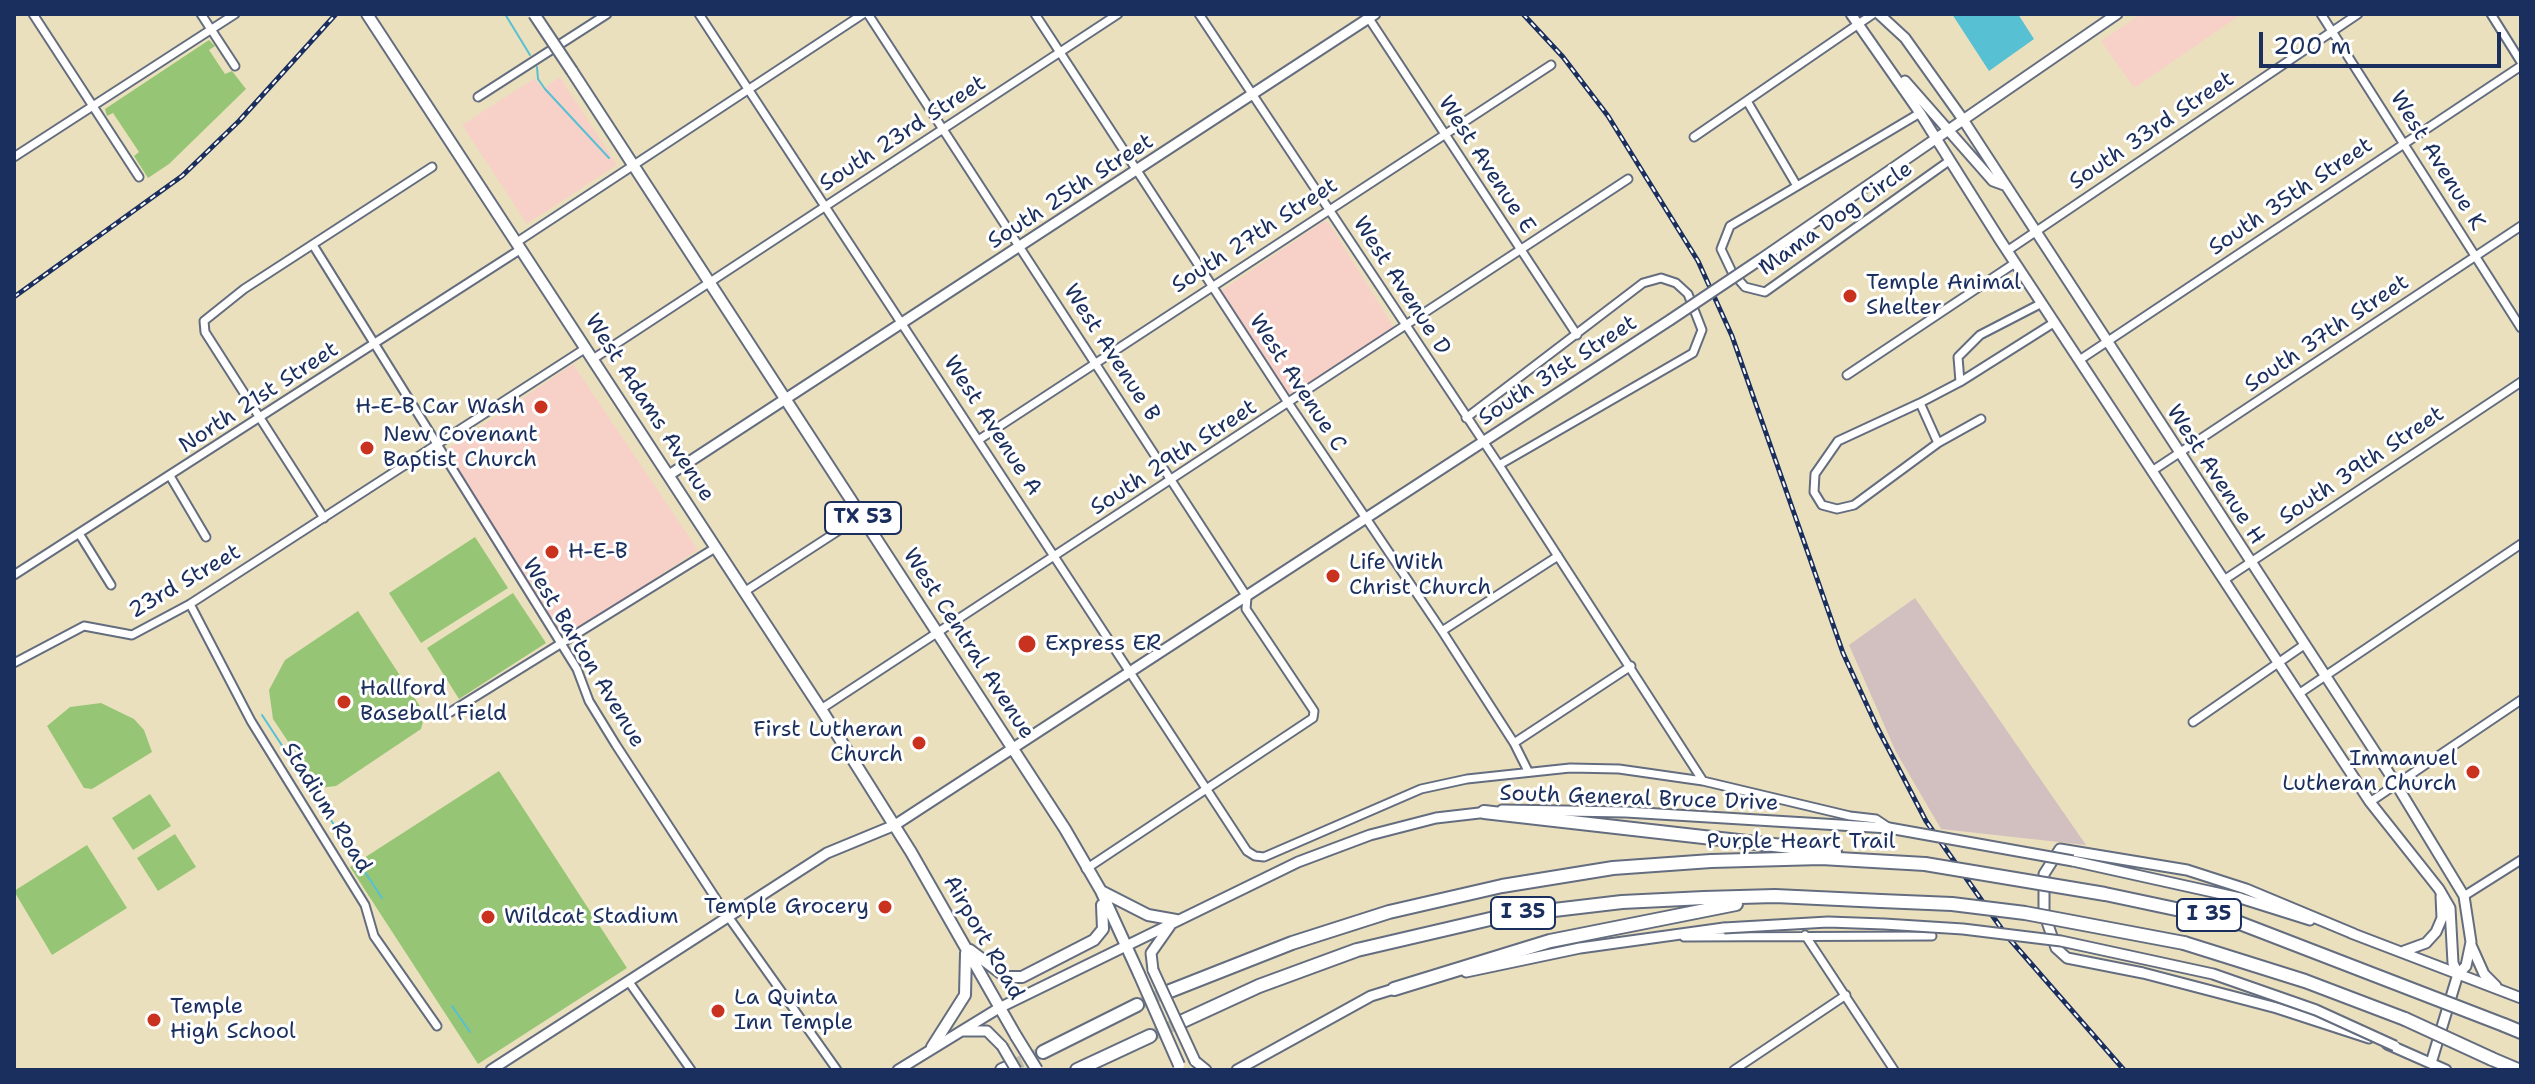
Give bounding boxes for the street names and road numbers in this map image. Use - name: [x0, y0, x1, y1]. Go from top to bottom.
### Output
- street label: South 33rd Street: [2065, 66, 2239, 196]
- street label: South 23rd Street: [815, 70, 991, 198]
- street label: West Avenue K: [2384, 86, 2490, 236]
- street label: West Avenue E: [1432, 91, 1540, 239]
- street label: South 25th Street: [983, 129, 1159, 255]
- street label: South 35th Street: [2204, 132, 2378, 262]
- street label: Mama Dog Circle: [1754, 156, 1918, 282]
- street label: South 27th Street: [1167, 173, 1343, 299]
- street label: West Avenue D: [1346, 212, 1456, 360]
- street label: South 37th Street: [2240, 269, 2414, 399]
- street label: West Avenue B: [1057, 280, 1165, 426]
- street label: West Adams Avenue: [578, 309, 720, 507]
- street label: West Avenue C: [1243, 309, 1351, 457]
- street label: South 31st Street: [1474, 310, 1642, 432]
- street label: North 21st Street: [174, 337, 344, 459]
- street label: West Avenue A: [937, 351, 1047, 501]
- street label: South 29th Street: [1086, 394, 1262, 522]
- street label: West Avenue H: [2160, 400, 2270, 550]
- street label: South 39th Street: [2275, 401, 2449, 531]
- road number: TX 53: [825, 502, 901, 534]
- street label: 23rd Street: [124, 539, 246, 625]
- street label: West Central Avenue: [896, 544, 1040, 744]
- street label: West Barton Avenue: [516, 553, 650, 753]
- street label: Stadium Road: [275, 738, 377, 878]
- street label: South General Bruce Drive: [1499, 781, 1779, 817]
- street label: Purple Heart Trail: [1707, 829, 1895, 855]
- street label: Airport Road: [937, 871, 1029, 1005]
- road number: I 35: [1491, 897, 1555, 929]
- road number: I 35: [2177, 899, 2241, 931]

